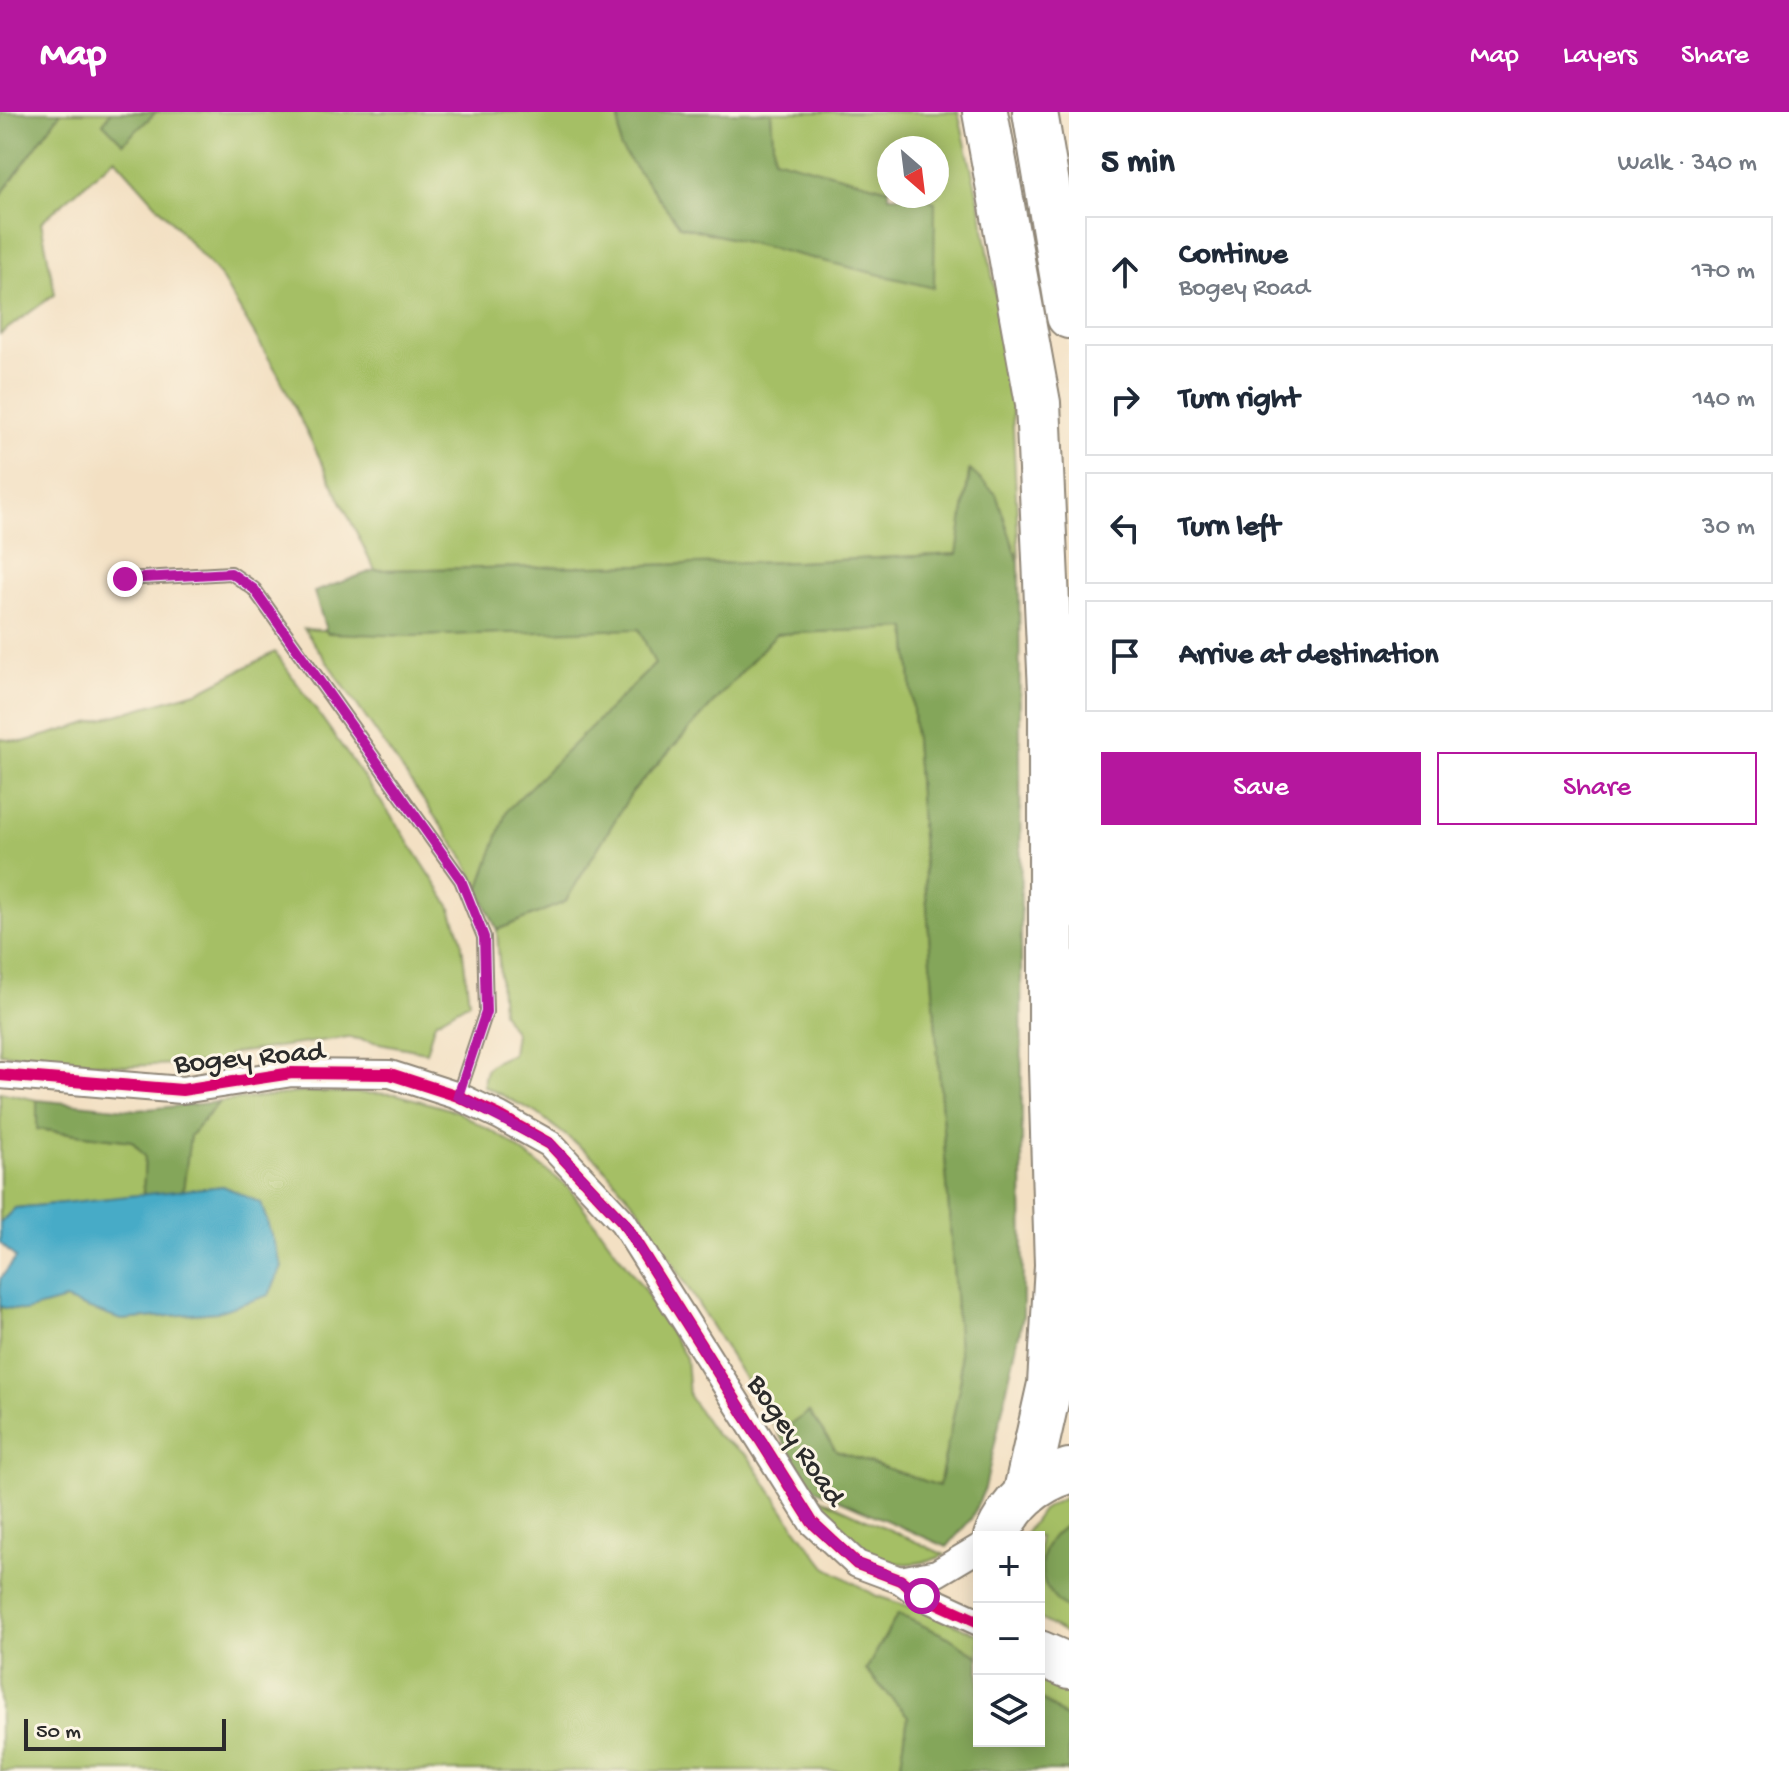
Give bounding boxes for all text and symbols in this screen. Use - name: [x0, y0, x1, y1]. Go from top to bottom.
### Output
- text: Map: [40, 34, 106, 78]
- text: Map: [1470, 40, 1519, 73]
- text: Layers: [1563, 40, 1637, 73]
- text: Share: [1681, 40, 1749, 73]
- north arrow: [877, 136, 949, 208]
- text: 5 min: [1101, 144, 1175, 184]
- text: Walk · 340 m: [1617, 149, 1757, 180]
- text: Continue: [1179, 239, 1288, 274]
- icon: ahead: [1103, 250, 1147, 294]
- text: 170 m: [1692, 257, 1755, 288]
- text: Bogey Road: [1179, 274, 1310, 305]
- icon: right: [1103, 378, 1147, 422]
- text: Turn right: [1179, 383, 1299, 418]
- text: 140 m: [1693, 385, 1755, 416]
- icon: left: [1103, 506, 1147, 550]
- text: Turn left: [1179, 511, 1280, 546]
- text: 30 m: [1702, 513, 1755, 544]
- route end: [107, 561, 143, 597]
- icon: arrive: [1103, 634, 1147, 678]
- text: Arrive at destination: [1179, 639, 1439, 674]
- button: Save: [1101, 752, 1421, 825]
- button: Share: [1437, 752, 1757, 825]
- street label: Bogey Road: [172, 1035, 328, 1084]
- street label: Bogey Road: [737, 1368, 852, 1516]
- map controls: [973, 1531, 1045, 1747]
- button: +: [973, 1531, 1045, 1603]
- route start: [904, 1578, 940, 1614]
- button: −: [973, 1603, 1045, 1675]
- button: layers: [973, 1675, 1045, 1747]
- scale bar: [24, 1715, 226, 1751]
- text: 50 m: [36, 1720, 81, 1746]

